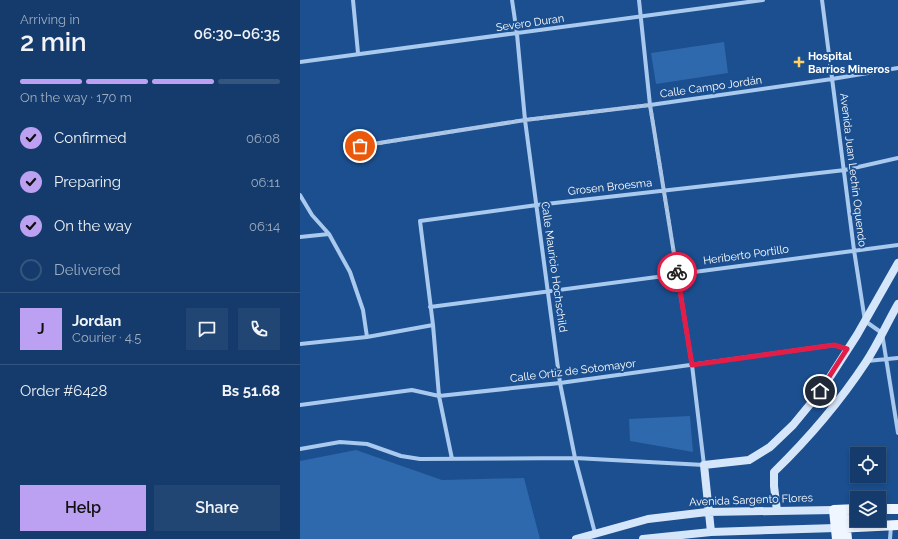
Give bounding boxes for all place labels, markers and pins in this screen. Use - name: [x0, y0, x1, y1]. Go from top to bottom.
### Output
- place label: Hospital Barrios Mineros: [808, 50, 890, 76]
- marker: Hospital Barrios Mineros: [793, 56, 805, 68]
- pin: [343, 129, 377, 163]
- pin: [803, 374, 837, 408]

